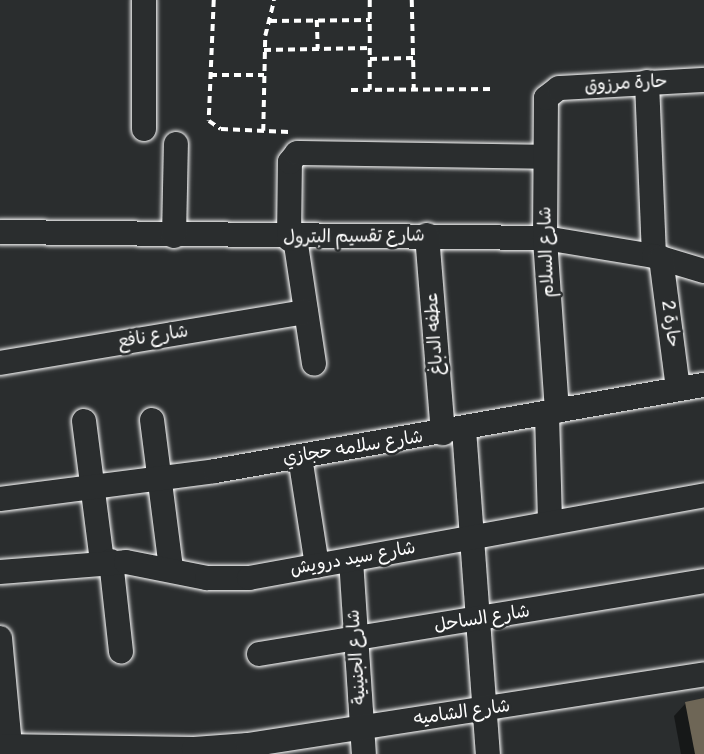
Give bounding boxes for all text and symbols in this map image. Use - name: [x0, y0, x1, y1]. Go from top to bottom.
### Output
- street label: حارة مرزوق: [584, 71, 668, 97]
- street label: شارع السلام: [535, 206, 559, 298]
- street label: شارع تقسيم البترول: [283, 225, 425, 249]
- street label: عطفه الدباغ: [421, 292, 449, 376]
- street label: حارة 2: [656, 299, 684, 349]
- street label: شارع نافع: [116, 321, 190, 353]
- street label: شارع سلامه حجازي: [281, 426, 425, 470]
- street label: شارع سيد درويش: [289, 537, 417, 581]
- street label: شارع الساحل: [432, 601, 532, 637]
- street label: شارع الجنينية: [343, 609, 371, 705]
- street label: شارع الشاميه: [412, 696, 512, 730]

